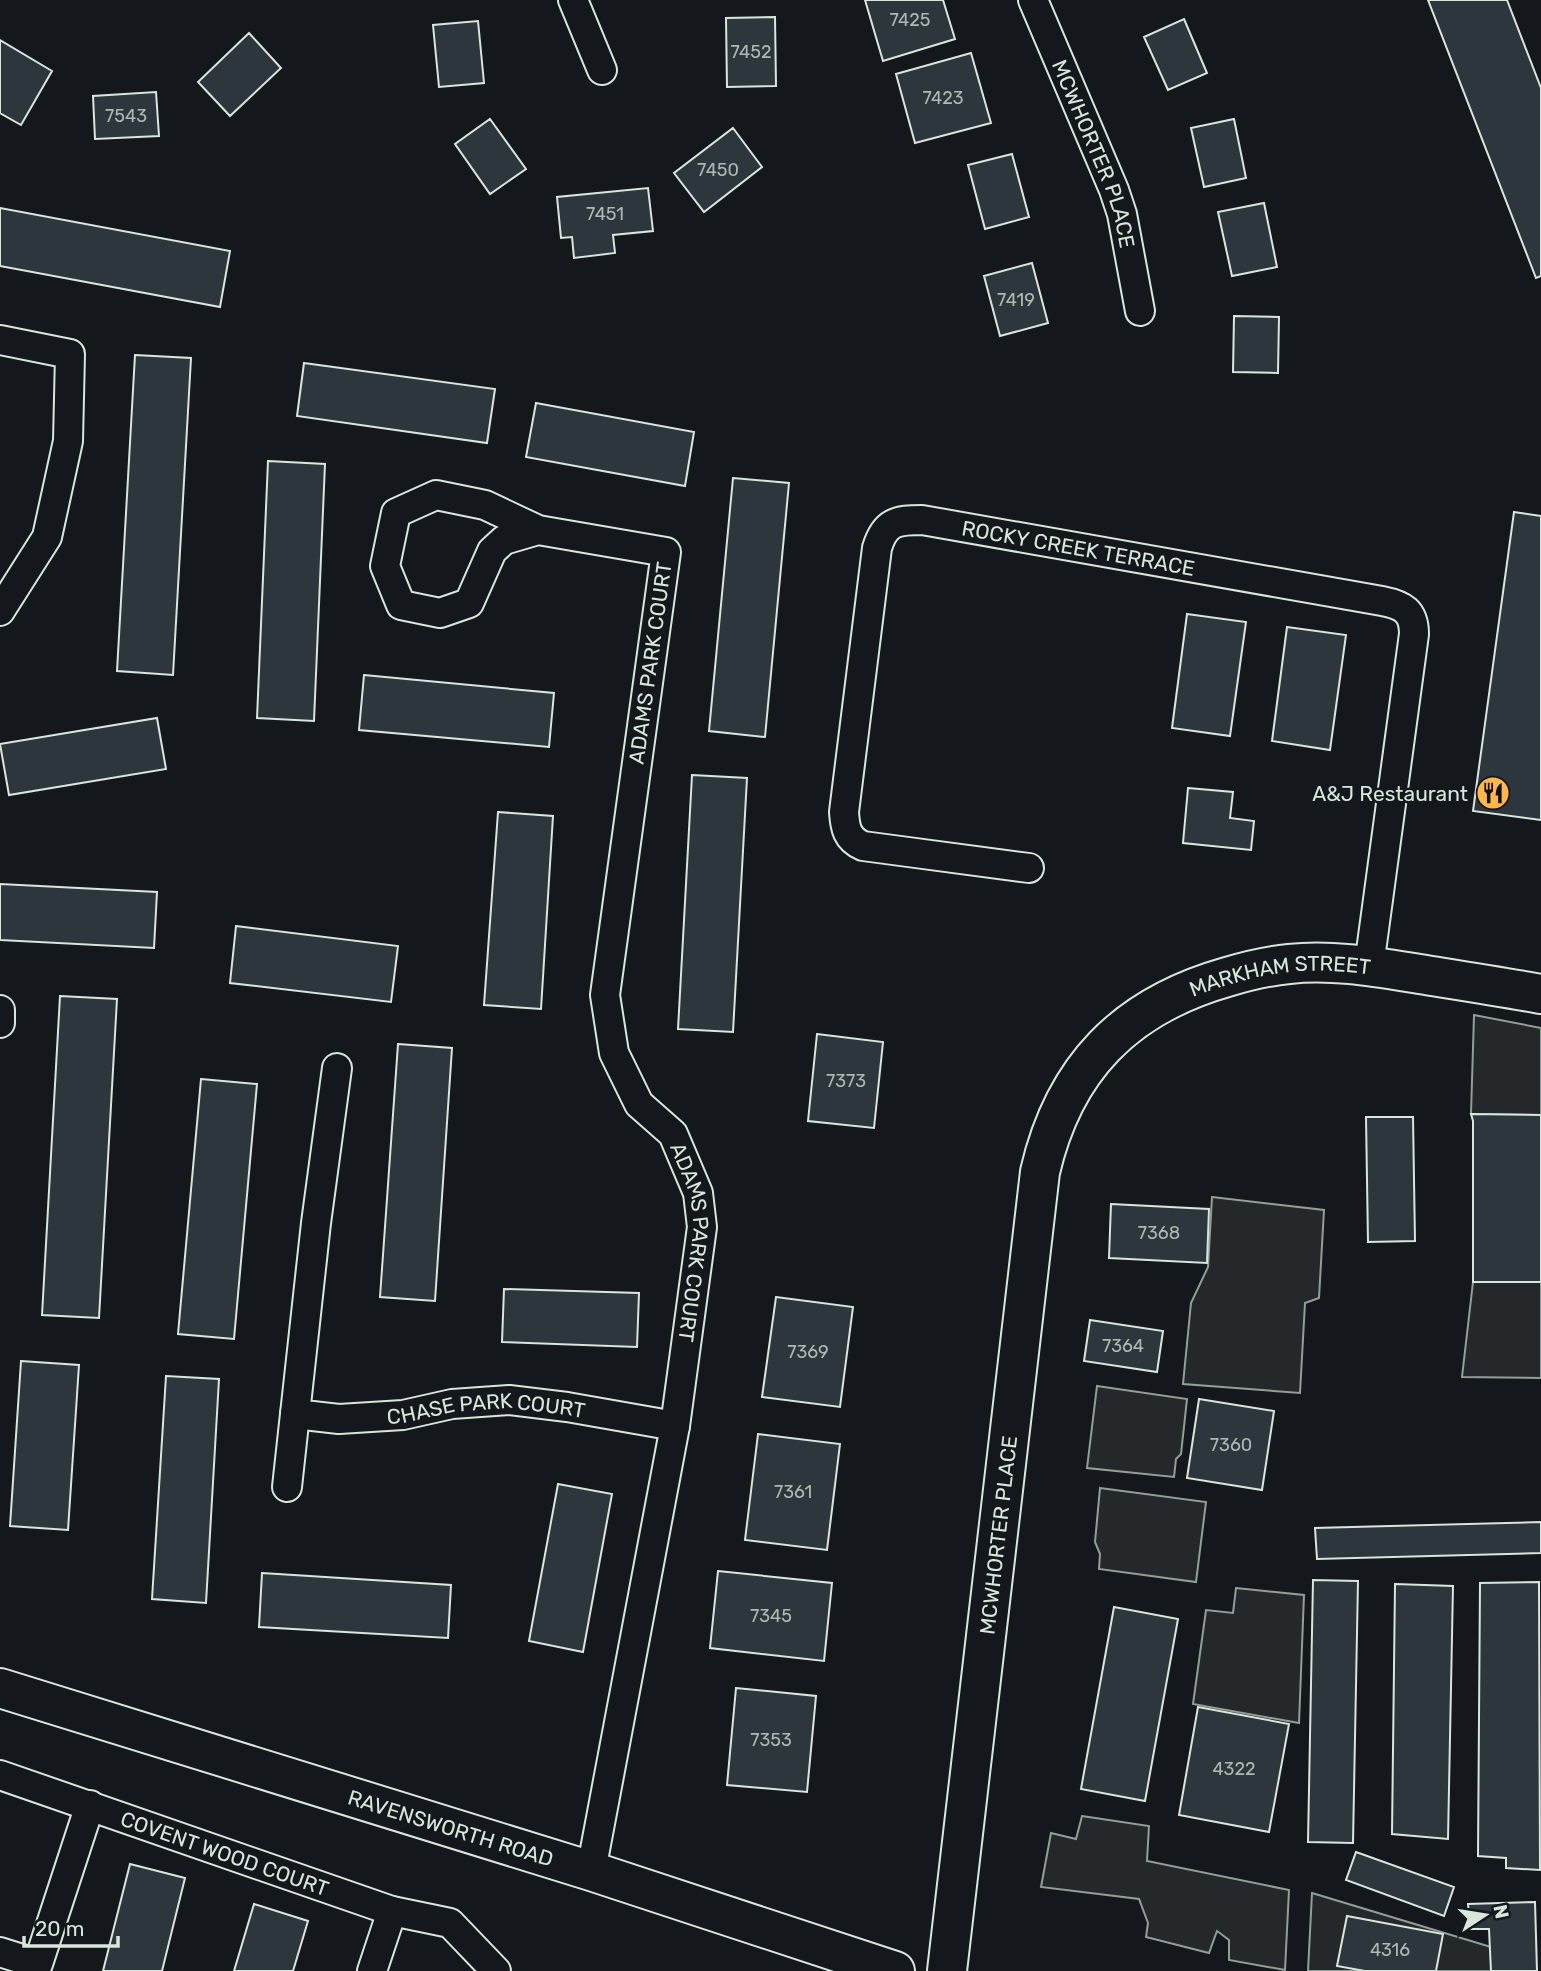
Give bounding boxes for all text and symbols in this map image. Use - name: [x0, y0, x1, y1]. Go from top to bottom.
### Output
- house number: 7425: [889, 9, 931, 31]
- house number: 7452: [730, 41, 772, 63]
- street label: MCWHORTER PLACE: [1047, 56, 1141, 250]
- house number: 7423: [922, 87, 964, 109]
- house number: 7543: [105, 105, 147, 127]
- house number: 7450: [697, 159, 739, 181]
- house number: 7451: [586, 203, 624, 225]
- house number: 7419: [997, 289, 1035, 311]
- street label: ROCKY CREEK TERRACE: [960, 515, 1197, 580]
- street label: ADAMS PARK COURT: [623, 560, 677, 766]
- restaurant icon: A&J Restaurant: [1474, 774, 1512, 812]
- place label: A&J Restaurant: [1312, 781, 1468, 806]
- street label: MARKHAM STREET: [1185, 950, 1372, 1001]
- house number: 7373: [826, 1070, 866, 1092]
- street label: ADAMS PARK COURT: [665, 1139, 715, 1344]
- house number: 7368: [1138, 1222, 1180, 1244]
- house number: 7364: [1102, 1335, 1144, 1357]
- house number: 7369: [787, 1341, 829, 1363]
- street label: CHASE PARK COURT: [386, 1387, 587, 1428]
- street label: MCWHORTER PLACE: [974, 1434, 1022, 1636]
- house number: 7360: [1210, 1434, 1252, 1456]
- house number: 7361: [774, 1481, 812, 1503]
- house number: 7345: [750, 1605, 792, 1627]
- house number: 7353: [750, 1729, 792, 1751]
- house number: 4322: [1212, 1758, 1256, 1780]
- street label: RAVENSWORTH ROAD: [345, 1784, 557, 1871]
- street label: COVENT WOOD COURT: [117, 1805, 332, 1901]
- north arrow: [1450, 1880, 1520, 1950]
- text: N: [1488, 1902, 1514, 1921]
- scale bar: [24, 1904, 119, 1948]
- text: 20 m: [35, 1916, 84, 1941]
- house number: 4316: [1370, 1939, 1410, 1961]

